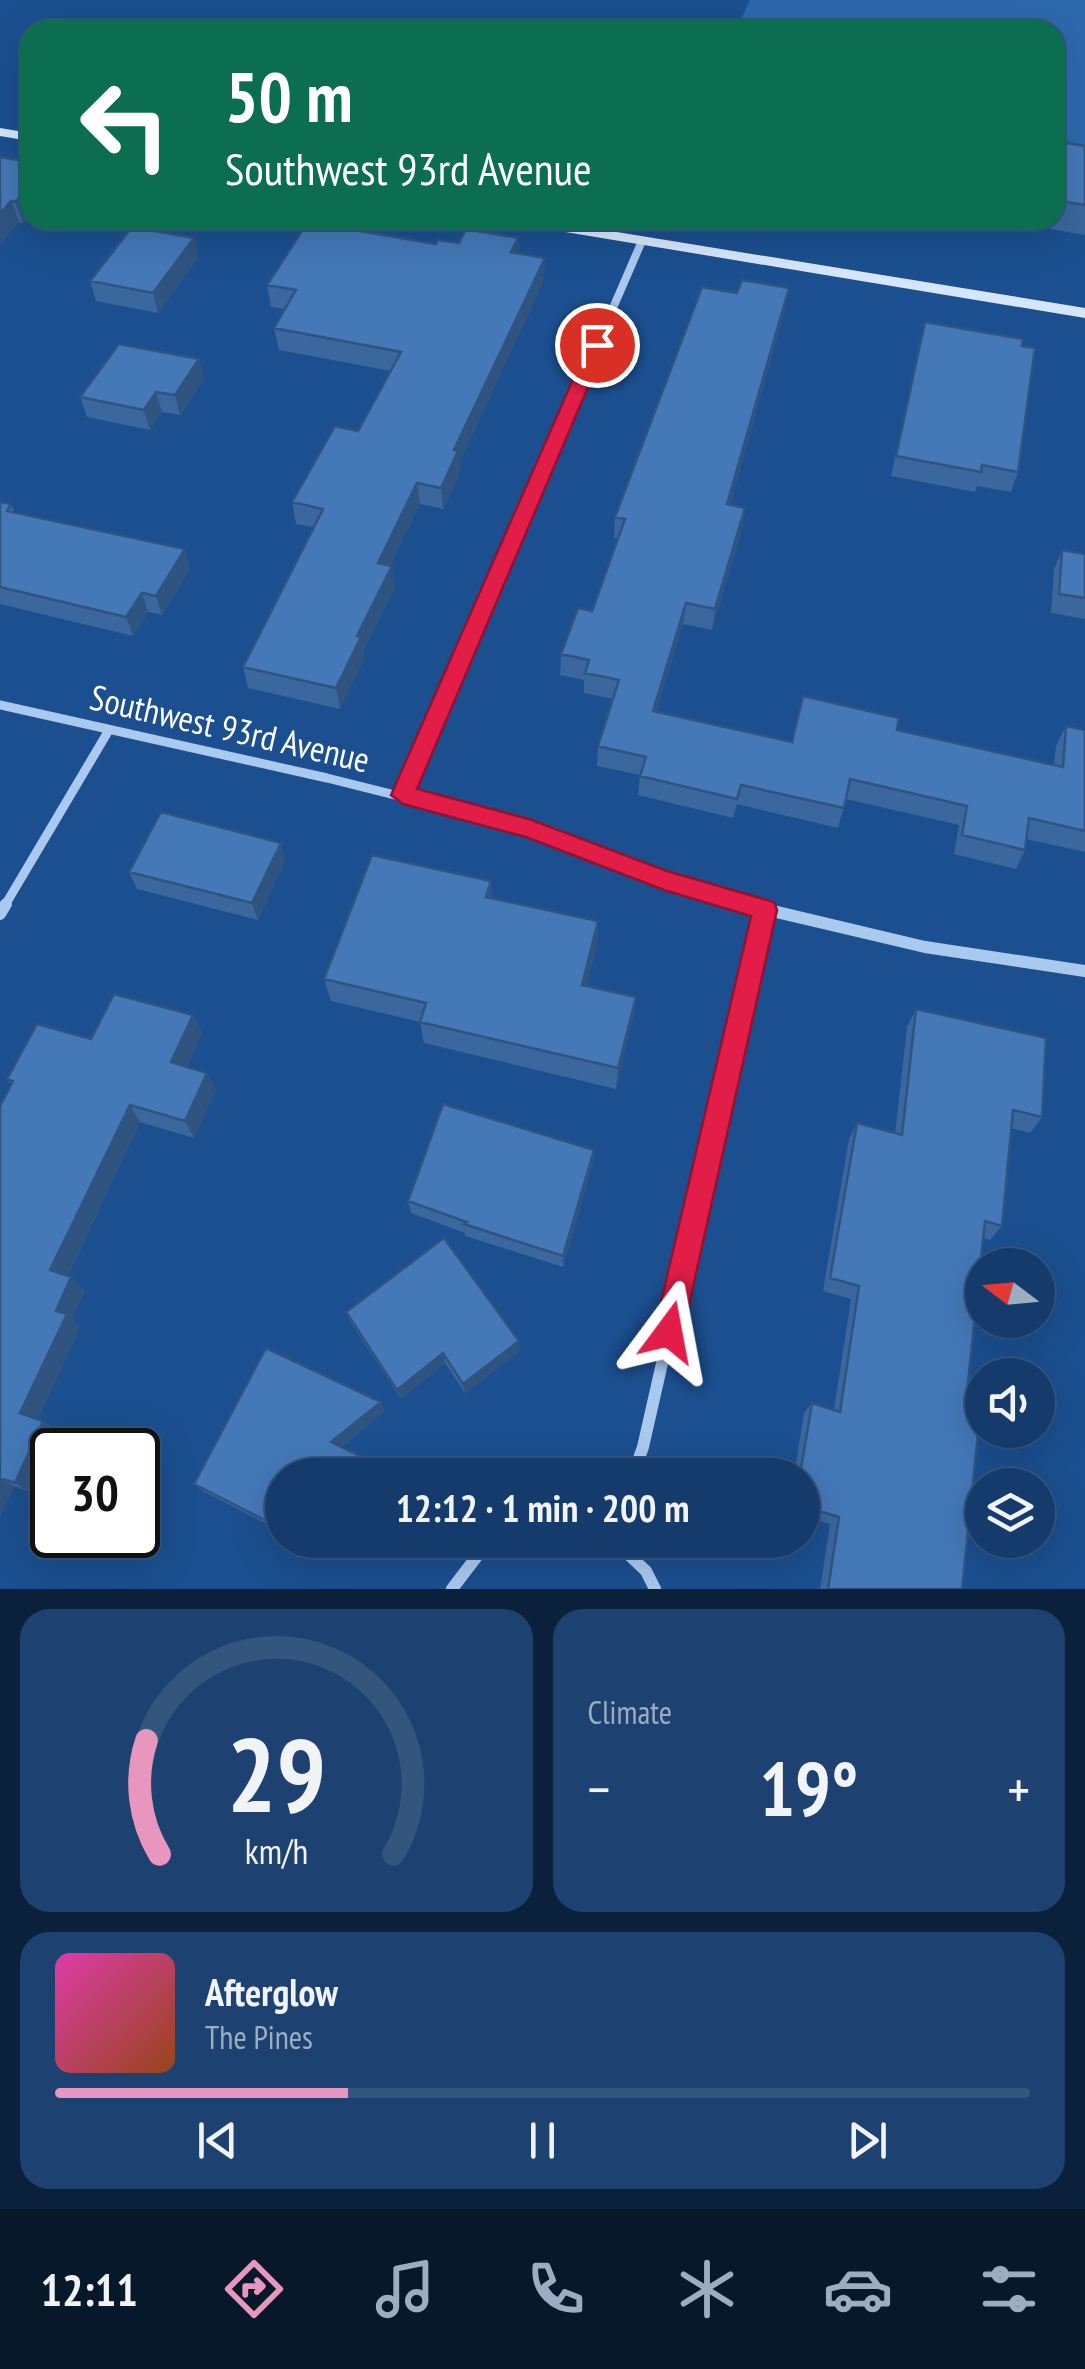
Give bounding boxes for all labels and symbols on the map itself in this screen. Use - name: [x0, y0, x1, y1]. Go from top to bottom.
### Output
- pin: [555, 303, 640, 388]
- street label: Southwest 93rd Avenue: [86, 674, 374, 782]
- north arrow: [965, 1248, 1055, 1338]
- position arrow: [617, 1280, 721, 1384]
- speed limit sign: 30: [30, 1428, 160, 1558]

